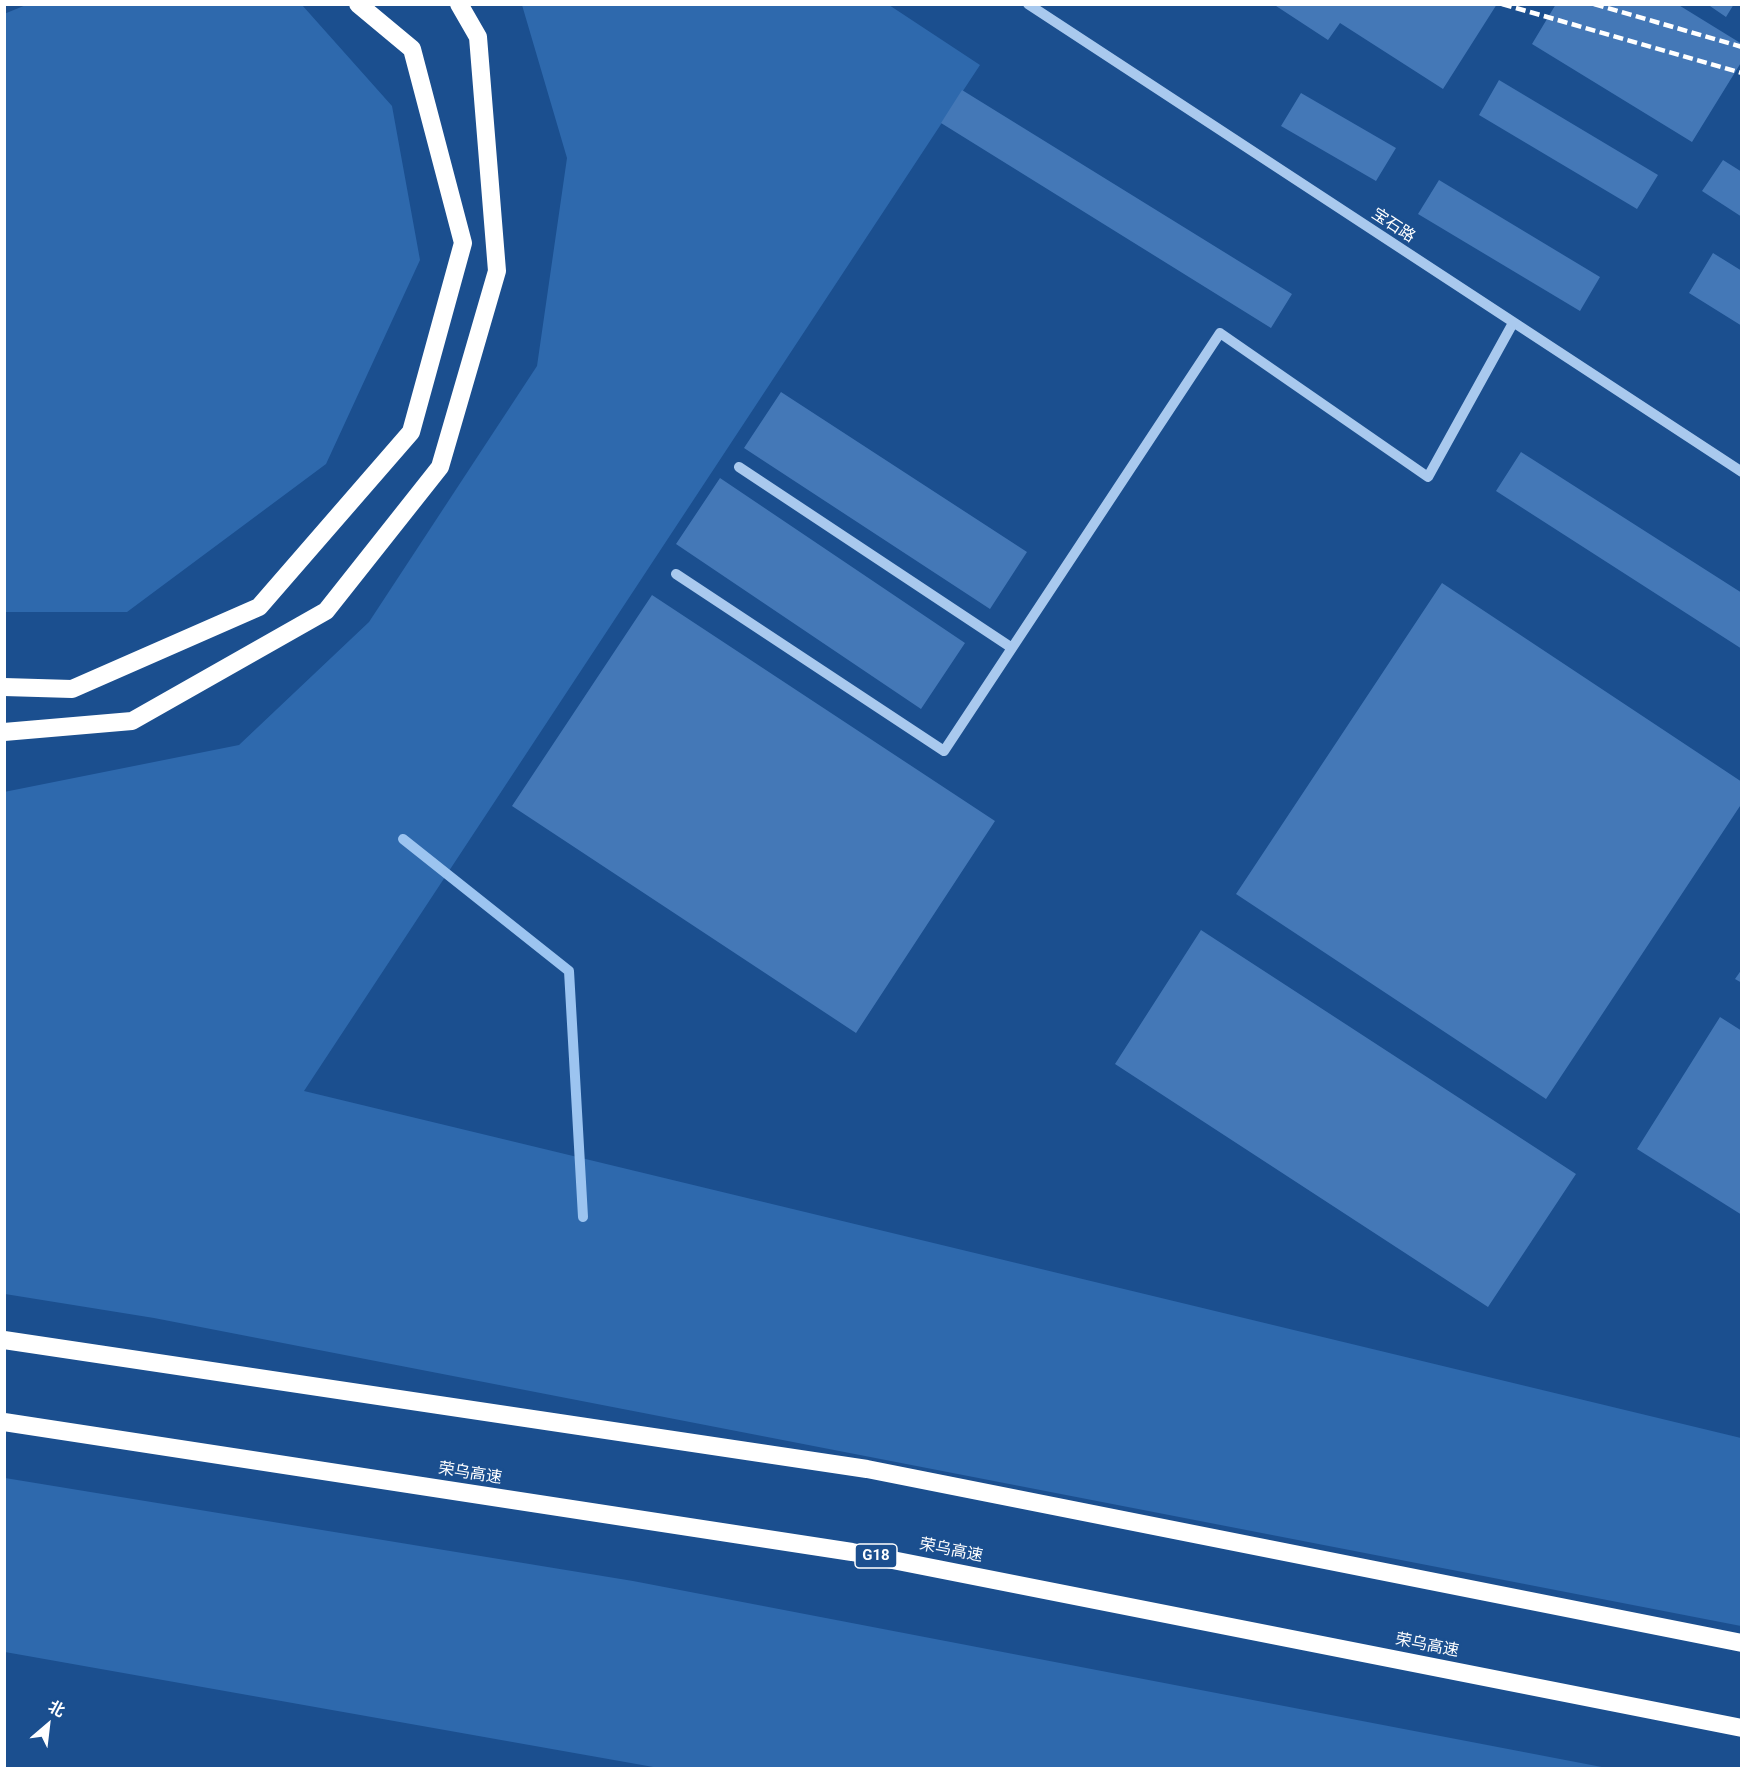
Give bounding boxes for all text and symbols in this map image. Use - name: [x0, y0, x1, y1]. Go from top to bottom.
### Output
- street label: 宝石路: [1368, 205, 1418, 247]
- street label: 荣乌高速: [437, 1460, 503, 1488]
- street label: 荣乌高速: [918, 1535, 984, 1567]
- road number: G18: [855, 1544, 897, 1568]
- street label: 荣乌高速: [1394, 1630, 1460, 1662]
- north arrow: [18, 1695, 78, 1755]
- text: 北: [45, 1697, 68, 1721]

